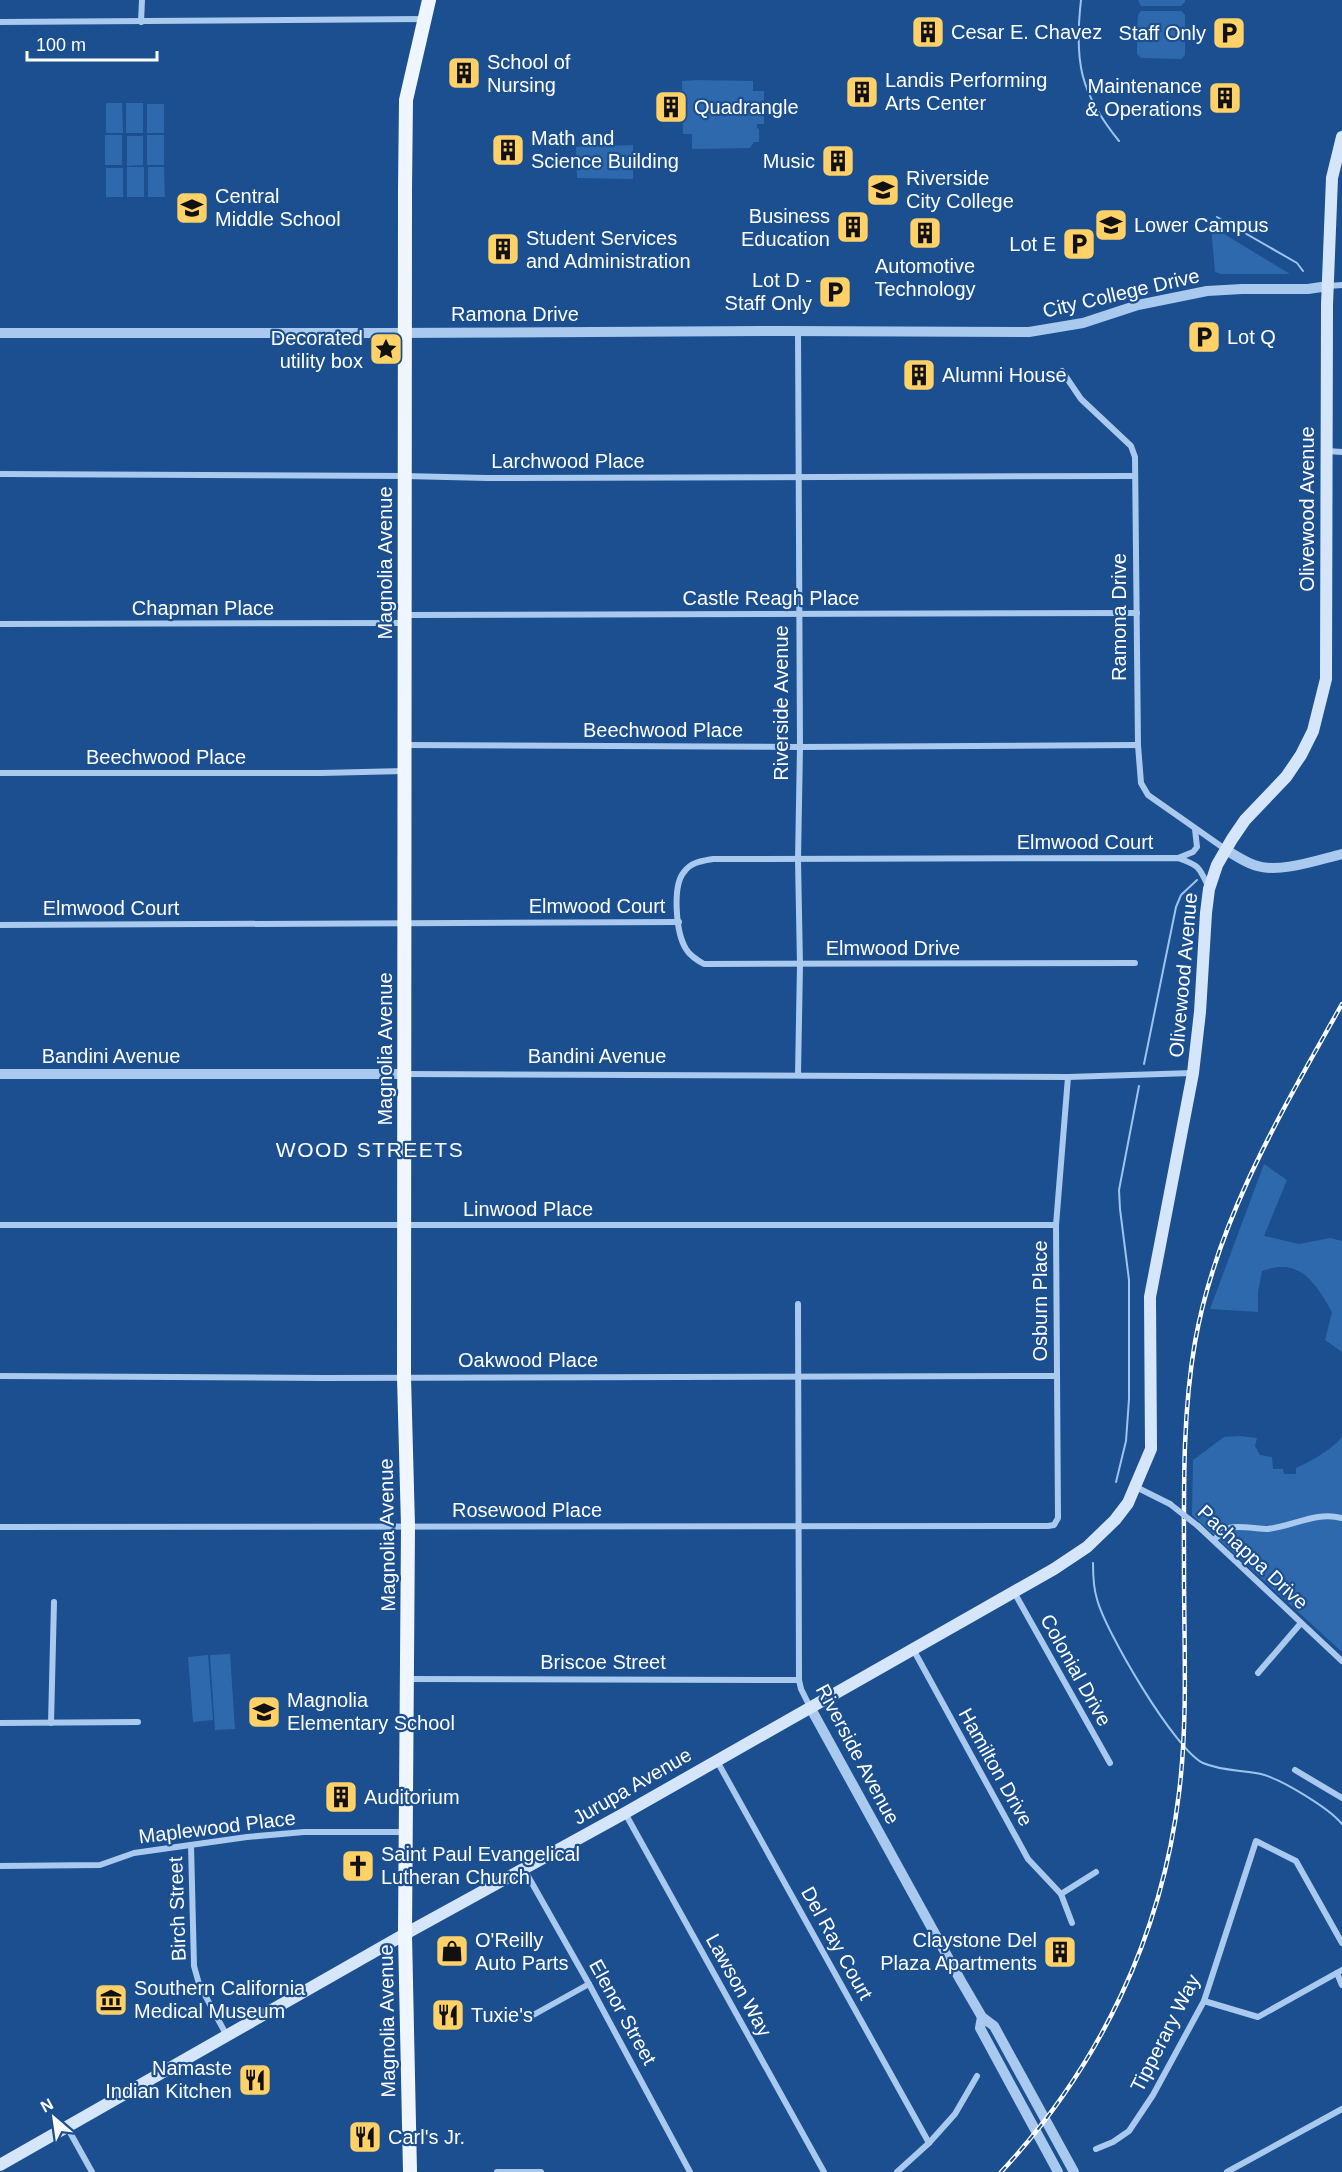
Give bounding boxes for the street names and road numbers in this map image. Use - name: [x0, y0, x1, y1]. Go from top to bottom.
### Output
- street label: City College Drive: [1041, 264, 1201, 322]
- street label: Ramona Drive: [451, 303, 579, 325]
- street label: Olivewood Avenue: [1296, 426, 1318, 592]
- street label: Larchwood Place: [491, 450, 645, 472]
- street label: Magnolia Avenue: [374, 486, 396, 640]
- street label: Ramona Drive: [1108, 553, 1130, 681]
- street label: Castle Reagh Place: [683, 587, 859, 609]
- street label: Chapman Place: [132, 597, 274, 619]
- street label: Riverside Avenue: [770, 625, 792, 781]
- street label: Beechwood Place: [583, 719, 743, 741]
- street label: Beechwood Place: [86, 746, 246, 768]
- street label: Elmwood Court: [1017, 831, 1154, 853]
- street label: Olivewood Avenue: [1165, 892, 1201, 1058]
- street label: Elmwood Court: [529, 895, 666, 917]
- street label: Elmwood Court: [43, 897, 180, 919]
- street label: Elmwood Drive: [826, 937, 960, 959]
- street label: Magnolia Avenue: [374, 972, 396, 1126]
- street label: Bandini Avenue: [42, 1045, 180, 1067]
- street label: Bandini Avenue: [528, 1045, 666, 1067]
- street label: Linwood Place: [463, 1198, 593, 1220]
- street label: Osburn Place: [1029, 1240, 1051, 1362]
- street label: Oakwood Place: [458, 1349, 598, 1371]
- street label: Magnolia Avenue: [375, 1458, 399, 1612]
- street label: Rosewood Place: [452, 1499, 602, 1521]
- street label: Pachappa Drive: [1193, 1500, 1313, 1614]
- street label: Colonial Drive: [1036, 1610, 1116, 1730]
- street label: Briscoe Street: [540, 1651, 666, 1673]
- street label: Riverside Avenue: [812, 1680, 904, 1828]
- street label: Hamilton Drive: [955, 1704, 1037, 1830]
- street label: Jurupa Avenue: [569, 1743, 695, 1829]
- street label: Maplewood Place: [137, 1806, 297, 1848]
- street label: Birch Street: [164, 1856, 190, 1962]
- street label: Del Ray Court: [797, 1883, 877, 2004]
- street label: Lawson Way: [702, 1930, 776, 2040]
- street label: Magnolia Avenue: [375, 1944, 399, 2098]
- street label: Elenor Street: [585, 1956, 661, 2069]
- street label: Tipperary Way: [1126, 1971, 1204, 2095]

